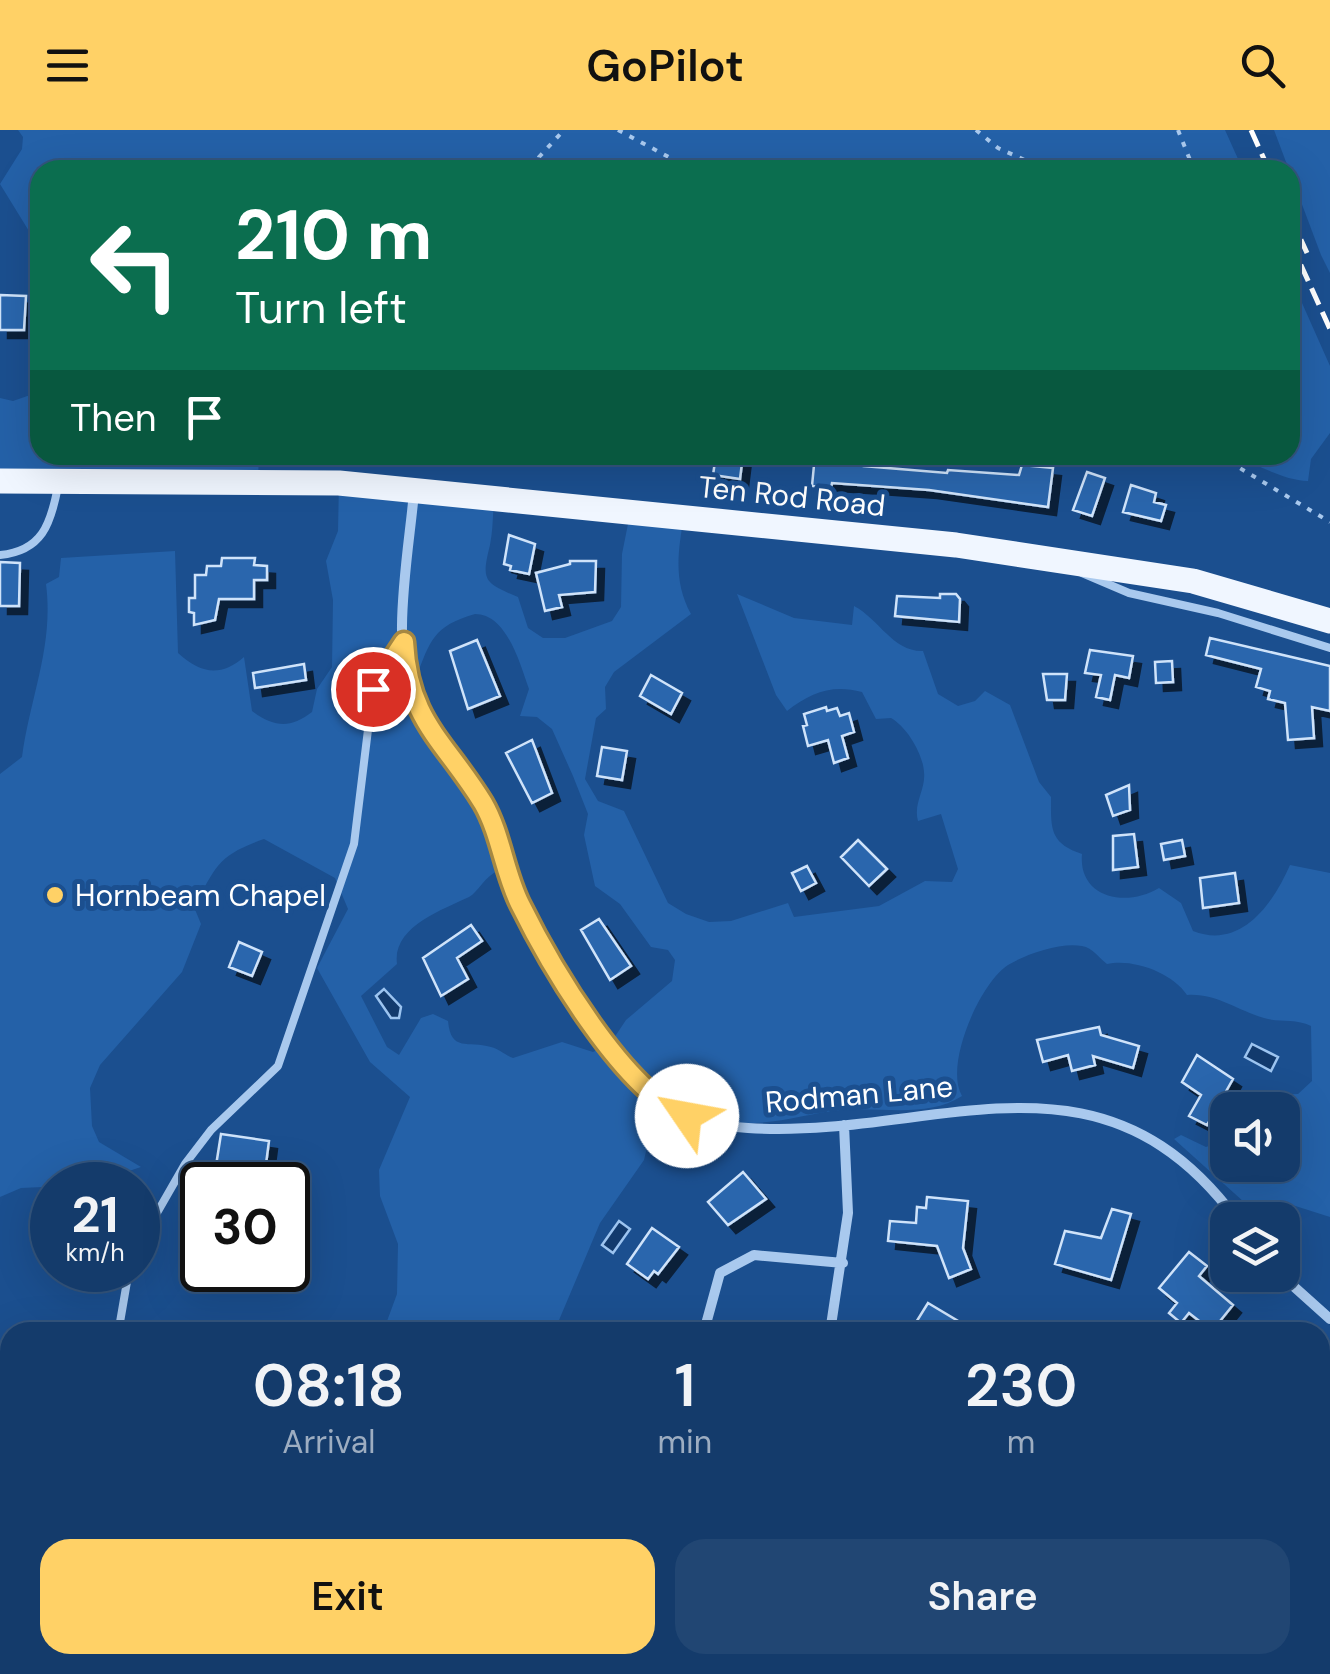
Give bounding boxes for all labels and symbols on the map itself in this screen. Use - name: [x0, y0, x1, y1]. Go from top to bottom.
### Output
- street label: Ten Rod Road: [697, 467, 887, 525]
- pin: [331, 647, 416, 732]
- place label: Hornbeam Chapel: [75, 876, 326, 915]
- marker: Hornbeam Chapel: [44, 884, 66, 906]
- position arrow: [635, 1064, 739, 1168]
- street label: Rodman Lane: [764, 1066, 954, 1122]
- speed limit sign: 30: [180, 1162, 310, 1292]

